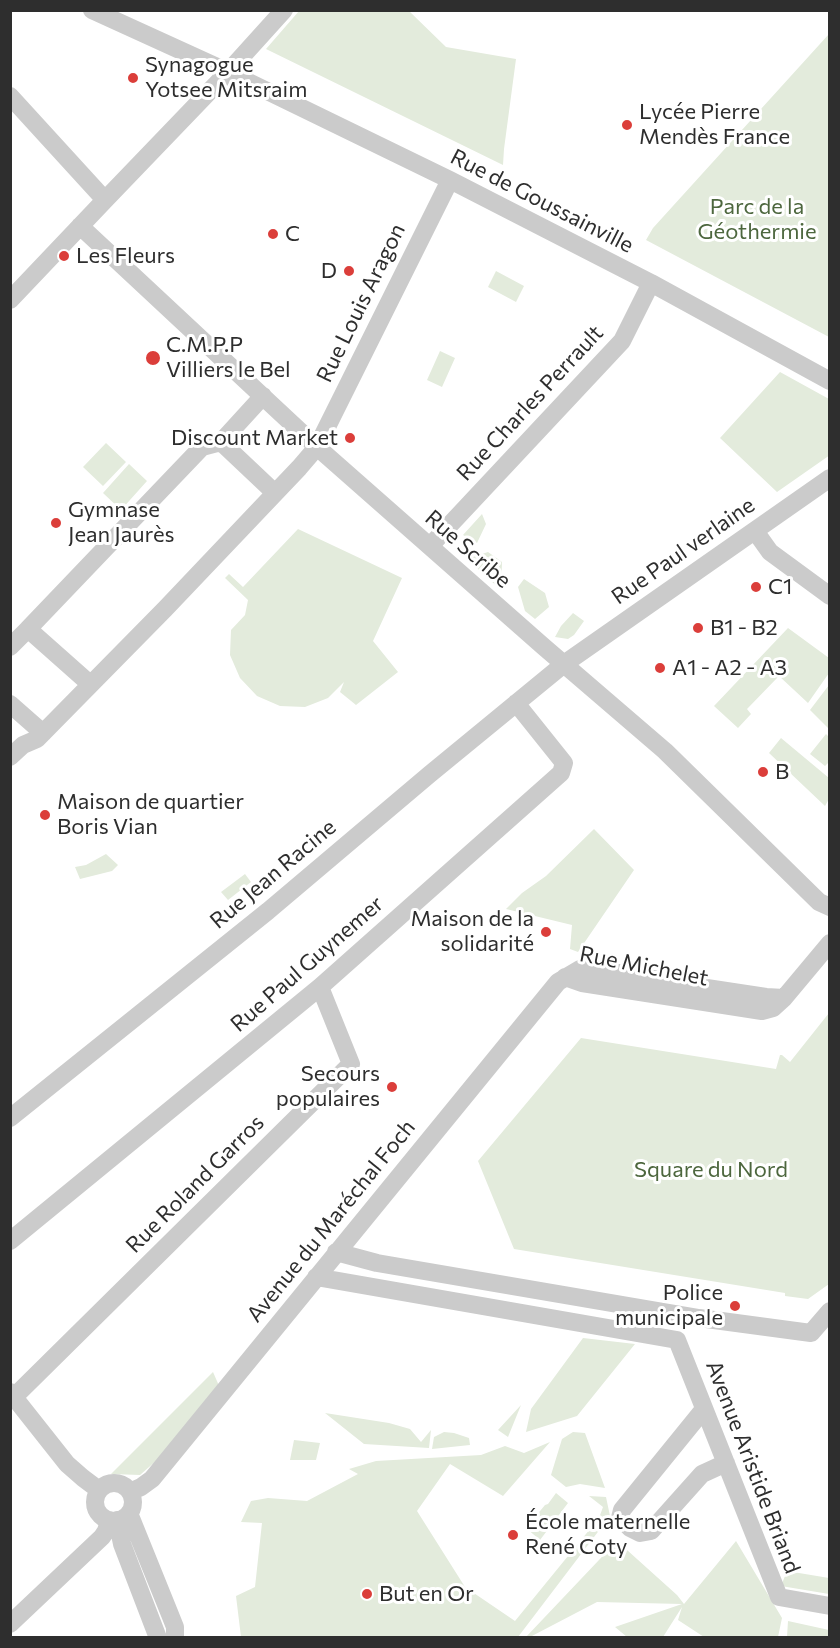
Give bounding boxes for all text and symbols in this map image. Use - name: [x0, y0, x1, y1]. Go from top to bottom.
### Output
- place label: Synagogue Yotsee Mitsraim: [145, 52, 307, 104]
- marker: Synagogue Yotsee Mitsraim: [126, 71, 140, 85]
- place label: Lycée Pierre Mendès France: [639, 99, 790, 150]
- marker: Lycée Pierre Mendès France: [620, 118, 634, 132]
- street label: Rue de Goussainville: [446, 143, 638, 259]
- park label: Parc de la Géothermie: [697, 194, 817, 246]
- street label: Rue Louis Aragon: [311, 219, 411, 387]
- place label: C: [285, 221, 300, 247]
- marker: C: [266, 227, 280, 241]
- place label: Les Fleurs: [76, 243, 175, 269]
- marker: Les Fleurs: [57, 249, 71, 263]
- place label: D: [321, 258, 337, 284]
- marker: D: [342, 264, 356, 278]
- street label: Rue Charles Perrault: [451, 320, 609, 486]
- place label: C.M.P.P Villiers le Bel: [166, 332, 291, 384]
- marker: C.M.P.P Villiers le Bel: [144, 349, 162, 367]
- place label: Discount Market: [171, 425, 338, 451]
- marker: Discount Market: [343, 431, 357, 445]
- street label: Rue Paul verlaine: [606, 492, 760, 610]
- place label: Gymnase Jean Jaurès: [68, 497, 175, 548]
- street label: Rue Scribe: [420, 504, 516, 594]
- marker: Gymnase Jean Jaurès: [49, 516, 63, 530]
- place label: C1: [768, 574, 792, 600]
- marker: C1: [749, 580, 763, 594]
- place label: B1 - B2: [710, 615, 778, 641]
- marker: B1 - B2: [691, 621, 705, 635]
- place label: A1 - A2 - A3: [672, 655, 787, 681]
- marker: A1 - A2 - A3: [653, 661, 667, 675]
- place label: B: [775, 759, 789, 785]
- marker: B: [756, 765, 770, 779]
- place label: Maison de quartier Boris Vian: [57, 789, 244, 840]
- marker: Maison de quartier Boris Vian: [38, 808, 52, 822]
- street label: Rue Jean Racine: [205, 814, 341, 934]
- street label: Rue Paul Guynemer: [225, 890, 389, 1038]
- place label: Maison de la solidarité: [410, 906, 534, 957]
- marker: Maison de la solidarité: [539, 925, 553, 939]
- street label: Rue Michelet: [577, 941, 711, 991]
- place label: Secours populaires: [276, 1061, 380, 1112]
- marker: Secours populaires: [385, 1080, 399, 1094]
- street label: Rue Roland Garros: [121, 1110, 269, 1258]
- street label: Avenue du Maréchal Foch: [241, 1115, 421, 1327]
- park label: Square du Nord: [634, 1157, 788, 1183]
- place label: Police municipale: [615, 1280, 723, 1332]
- marker: Police municipale: [728, 1299, 742, 1313]
- street label: Avenue Aristide Briand: [700, 1357, 806, 1577]
- place label: École maternelle René Coty: [525, 1509, 690, 1560]
- marker: École maternelle René Coty: [506, 1528, 520, 1542]
- place label: But en Or: [379, 1581, 474, 1607]
- marker: But en Or: [360, 1587, 374, 1601]

